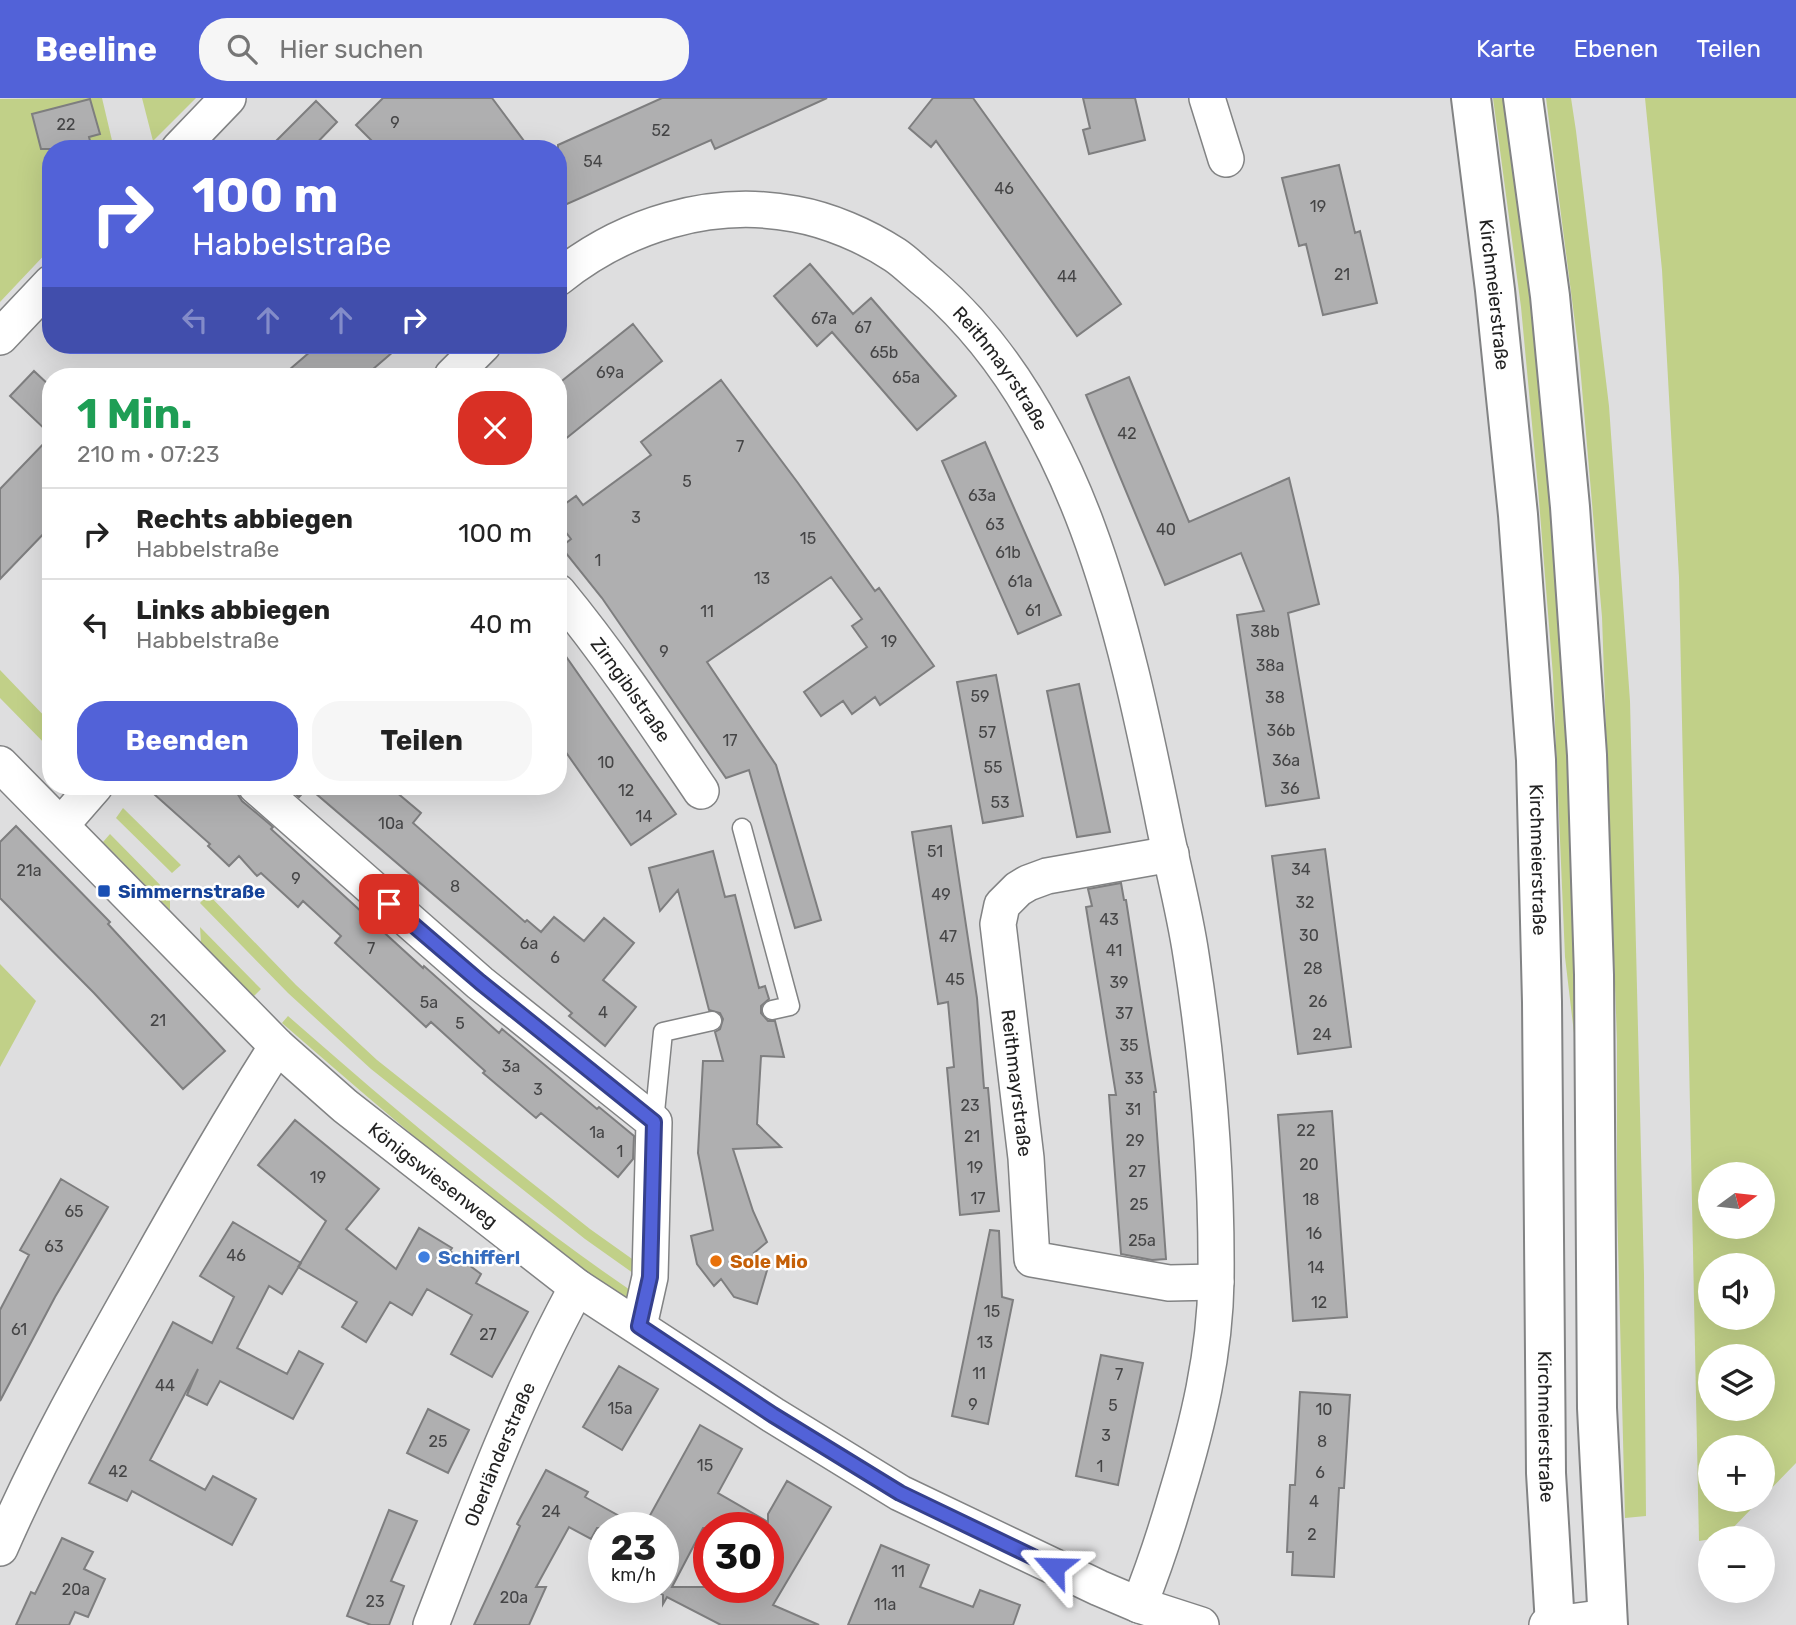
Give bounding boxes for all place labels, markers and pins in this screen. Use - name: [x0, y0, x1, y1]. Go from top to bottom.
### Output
- pin: [359, 874, 419, 934]
- place label: Simmernstraße: [118, 880, 265, 903]
- marker: Simmernstraße: [96, 883, 112, 899]
- place label: Schifferl: [438, 1246, 520, 1269]
- marker: Schifferl: [416, 1249, 432, 1265]
- place label: Sole Mio: [730, 1250, 808, 1273]
- marker: Sole Mio: [708, 1253, 724, 1269]

